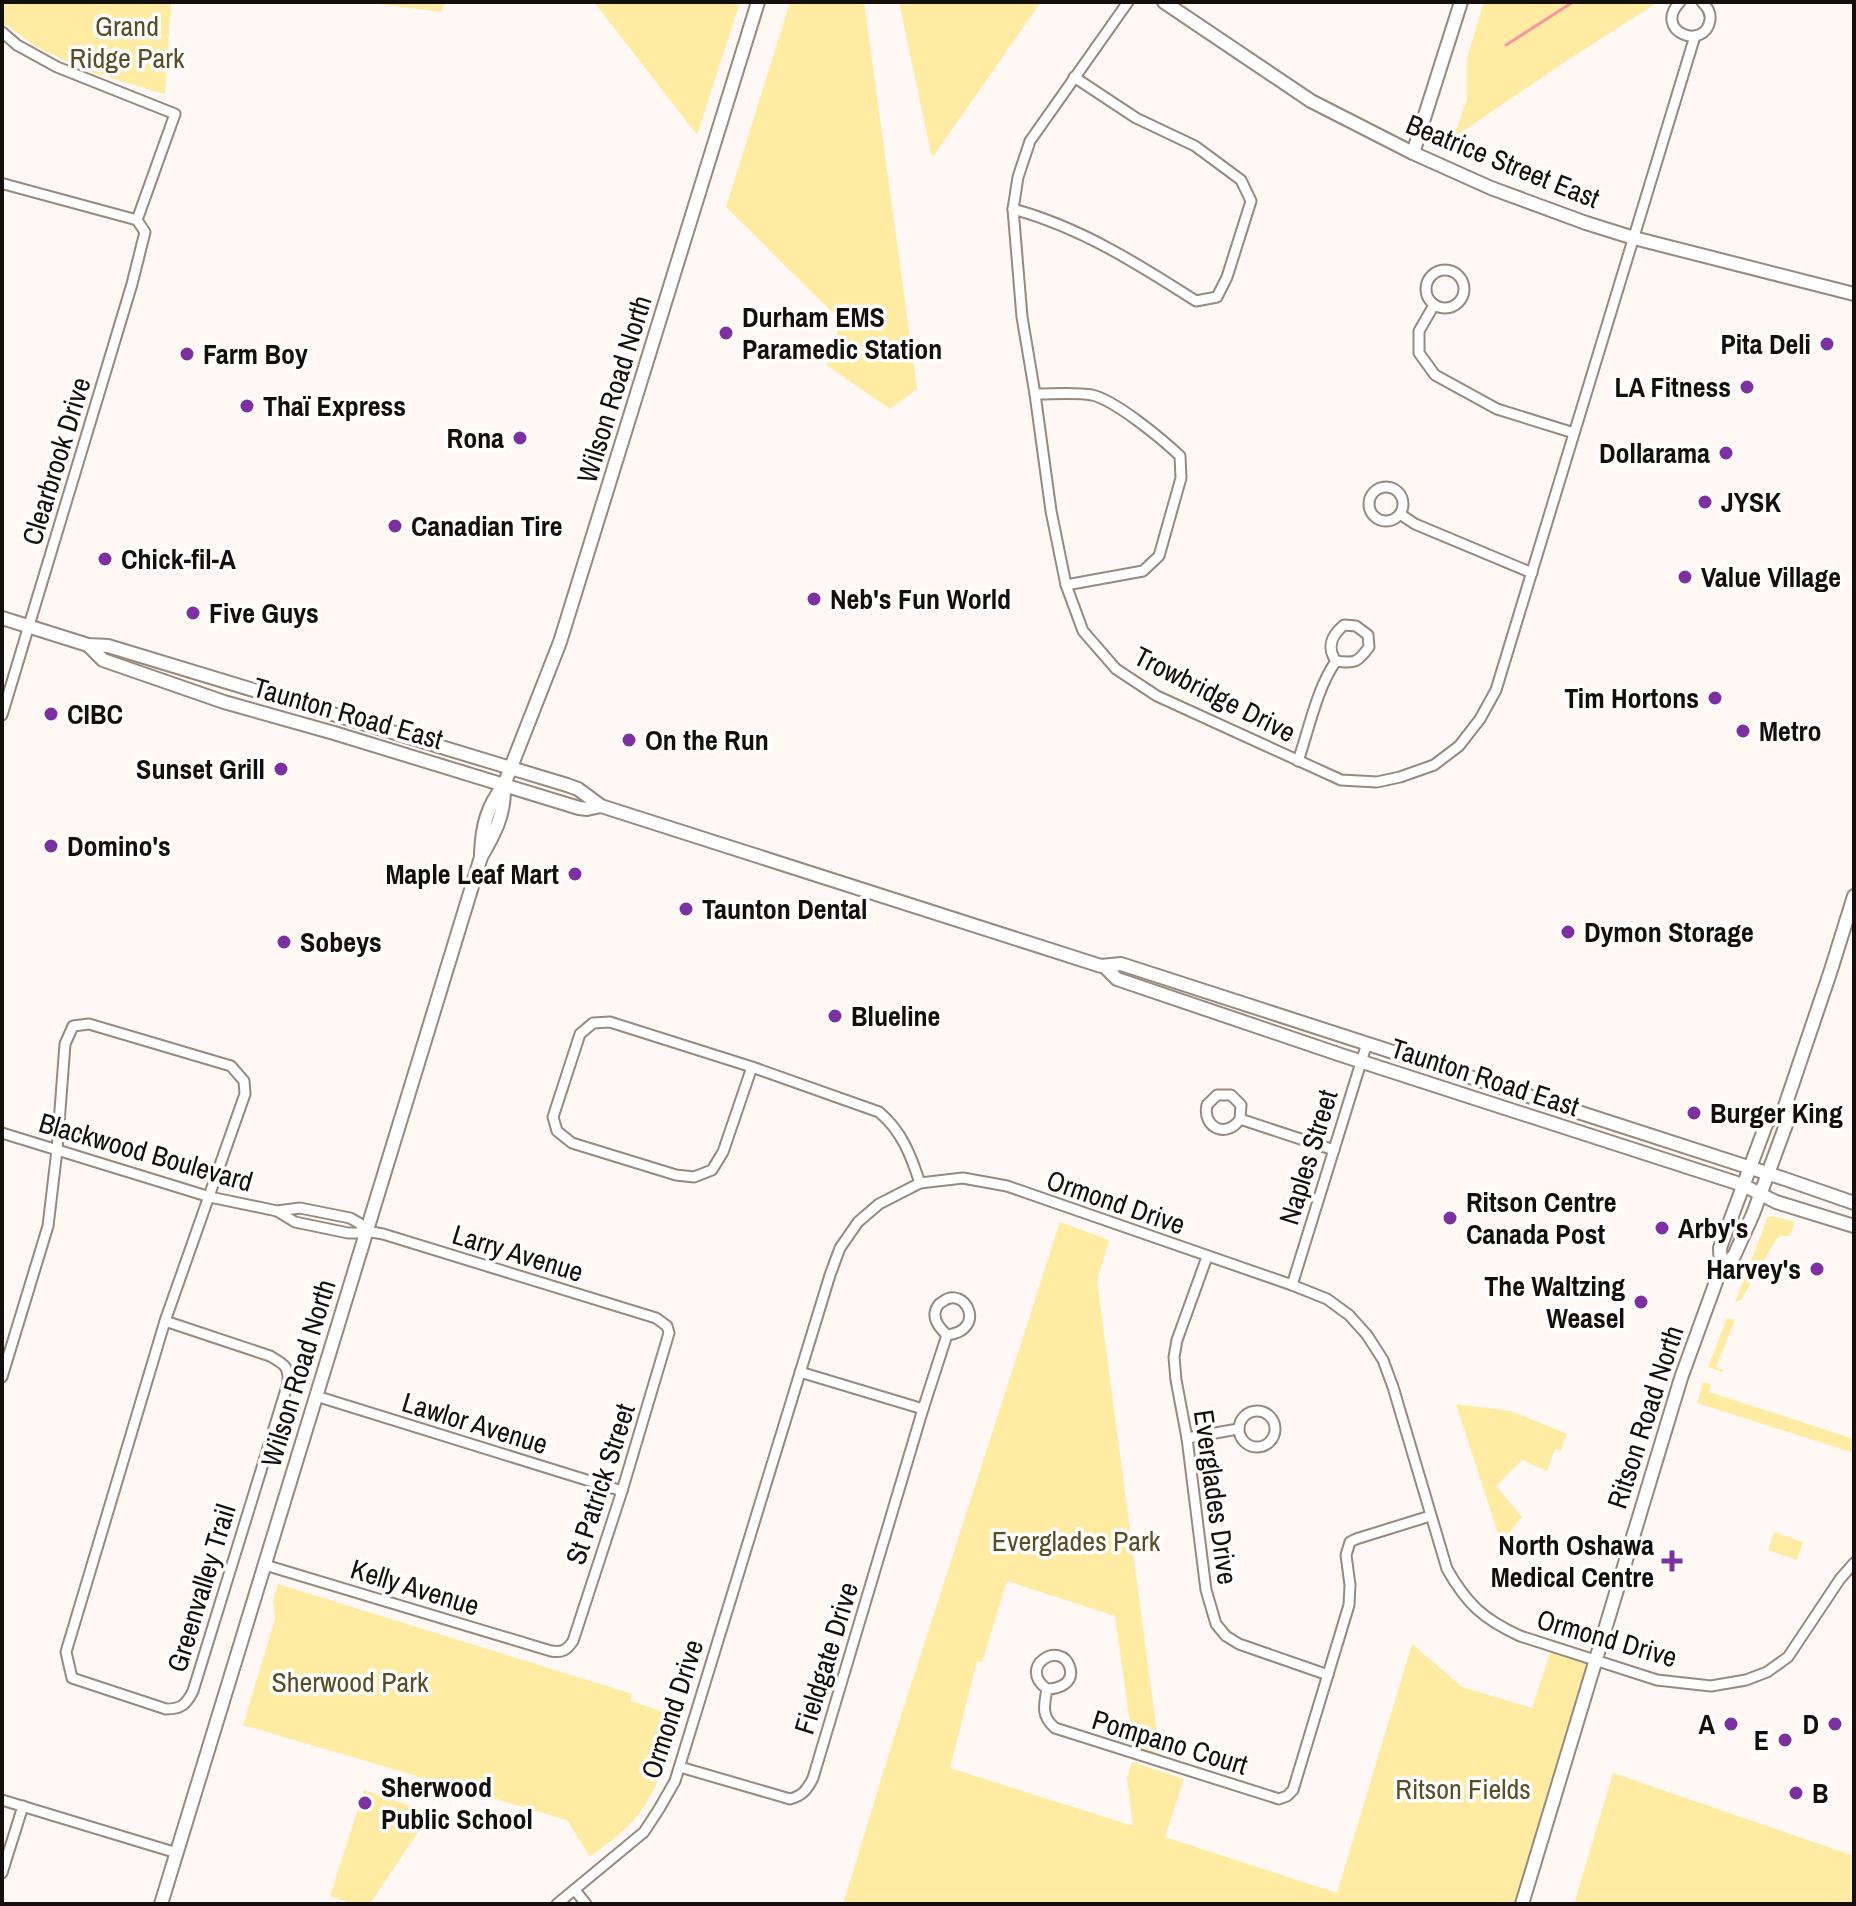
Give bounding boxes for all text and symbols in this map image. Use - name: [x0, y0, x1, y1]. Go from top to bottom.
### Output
- park label: Grand Ridge Park: [70, 7, 185, 77]
- street label: Beatrice Street East: [1401, 105, 1605, 217]
- street label: Wilson Road North: [567, 291, 661, 487]
- place label: Durham EMS Paramedic Station: [742, 298, 942, 368]
- marker: Durham EMS Paramedic Station: [717, 324, 735, 342]
- place label: Pita Deli: [1720, 325, 1811, 363]
- place label: Farm Boy: [203, 335, 308, 373]
- marker: Pita Deli: [1818, 335, 1836, 353]
- marker: Farm Boy: [178, 345, 196, 363]
- place label: LA Fitness: [1614, 368, 1731, 406]
- street label: Clearbrook Drive: [12, 372, 100, 550]
- marker: LA Fitness: [1738, 378, 1756, 396]
- place label: Thaï Express: [263, 387, 406, 425]
- marker: Thaï Express: [238, 397, 256, 415]
- place label: Rona: [447, 419, 504, 457]
- marker: Rona: [511, 429, 529, 447]
- place label: Dollarama: [1599, 434, 1710, 472]
- marker: Dollarama: [1717, 444, 1735, 462]
- place label: JYSK: [1721, 483, 1781, 521]
- marker: JYSK: [1696, 493, 1714, 511]
- place label: Canadian Tire: [411, 507, 562, 545]
- marker: Canadian Tire: [386, 517, 404, 535]
- place label: Chick-fil-A: [121, 540, 236, 578]
- marker: Chick-fil-A: [96, 550, 114, 568]
- place label: Value Village: [1701, 558, 1841, 596]
- marker: Value Village: [1676, 568, 1694, 586]
- place label: Neb's Fun World: [830, 580, 1011, 618]
- marker: Neb's Fun World: [805, 590, 823, 608]
- place label: Five Guys: [209, 594, 319, 632]
- marker: Five Guys: [184, 604, 202, 622]
- street label: Trowbridge Drive: [1128, 637, 1302, 751]
- street label: Taunton Road East: [249, 668, 447, 758]
- place label: Tim Hortons: [1564, 679, 1699, 717]
- marker: Tim Hortons: [1706, 689, 1724, 707]
- place label: CIBC: [67, 695, 123, 733]
- marker: CIBC: [42, 705, 60, 723]
- place label: Metro: [1759, 712, 1822, 750]
- place label: On the Run: [645, 721, 769, 759]
- marker: Metro: [1734, 722, 1752, 740]
- marker: On the Run: [620, 731, 638, 749]
- place label: Sunset Grill: [136, 750, 265, 788]
- marker: Sunset Grill: [272, 760, 290, 778]
- place label: Domino's: [67, 827, 171, 865]
- marker: Domino's: [42, 837, 60, 855]
- place label: Maple Leaf Mart: [385, 855, 559, 893]
- marker: Maple Leaf Mart: [566, 865, 584, 883]
- place label: Taunton Dental: [702, 890, 867, 928]
- marker: Taunton Dental: [677, 900, 695, 918]
- place label: Dymon Storage: [1584, 913, 1754, 951]
- place label: Sobeys: [300, 923, 382, 961]
- marker: Dymon Storage: [1559, 923, 1577, 941]
- marker: Sobeys: [275, 933, 293, 951]
- place label: Blueline: [851, 997, 940, 1035]
- marker: Blueline: [826, 1007, 844, 1025]
- street label: Taunton Road East: [1386, 1029, 1584, 1125]
- street label: Naples Street: [1269, 1085, 1347, 1229]
- place label: Burger King: [1710, 1094, 1843, 1132]
- street label: Blackwood Boulevard: [35, 1103, 257, 1201]
- marker: Burger King: [1685, 1104, 1703, 1122]
- street label: Ormond Drive: [1042, 1161, 1190, 1243]
- place label: Ritson Centre Canada Post: [1466, 1183, 1617, 1253]
- marker: Ritson Centre Canada Post: [1441, 1209, 1459, 1227]
- place label: Arby's: [1678, 1209, 1749, 1247]
- street label: Larry Avenue: [448, 1215, 588, 1291]
- marker: Arby's: [1653, 1219, 1671, 1237]
- place label: Harvey's: [1706, 1250, 1801, 1288]
- marker: Harvey's: [1808, 1260, 1826, 1278]
- place label: The Waltzing Weasel: [1484, 1267, 1625, 1337]
- street label: Wilson Road North: [251, 1275, 345, 1471]
- marker: The Waltzing Weasel: [1632, 1293, 1650, 1311]
- street label: Ritson Road North: [1598, 1321, 1692, 1513]
- street label: Lawlor Avenue: [398, 1383, 552, 1463]
- street label: St Patrick Street: [556, 1399, 644, 1569]
- street label: Everglades Drive: [1185, 1407, 1247, 1587]
- street label: Greenvalley Trail: [157, 1499, 245, 1677]
- park label: Everglades Park: [992, 1522, 1161, 1560]
- place label: North Oshawa Medical Centre: [1491, 1526, 1654, 1596]
- street label: Kelly Avenue: [346, 1549, 484, 1625]
- marker: North Oshawa Medical Centre: [1661, 1550, 1683, 1572]
- street label: Fieldgate Drive: [785, 1577, 867, 1739]
- street label: Ormond Drive: [1532, 1600, 1682, 1676]
- street label: Ormond Drive: [632, 1635, 712, 1783]
- park label: Sherwood Park: [272, 1663, 429, 1701]
- street label: Pompano Court: [1088, 1700, 1252, 1784]
- place label: A: [1698, 1705, 1715, 1743]
- place label: D: [1802, 1705, 1819, 1743]
- marker: A: [1722, 1715, 1740, 1733]
- marker: D: [1826, 1715, 1844, 1733]
- place label: E: [1754, 1721, 1769, 1759]
- marker: E: [1776, 1731, 1794, 1749]
- place label: Sherwood Public School: [381, 1768, 533, 1838]
- park label: Ritson Fields: [1395, 1770, 1531, 1808]
- place label: B: [1812, 1774, 1829, 1812]
- marker: B: [1787, 1784, 1805, 1802]
- marker: Sherwood Public School: [356, 1794, 374, 1812]

